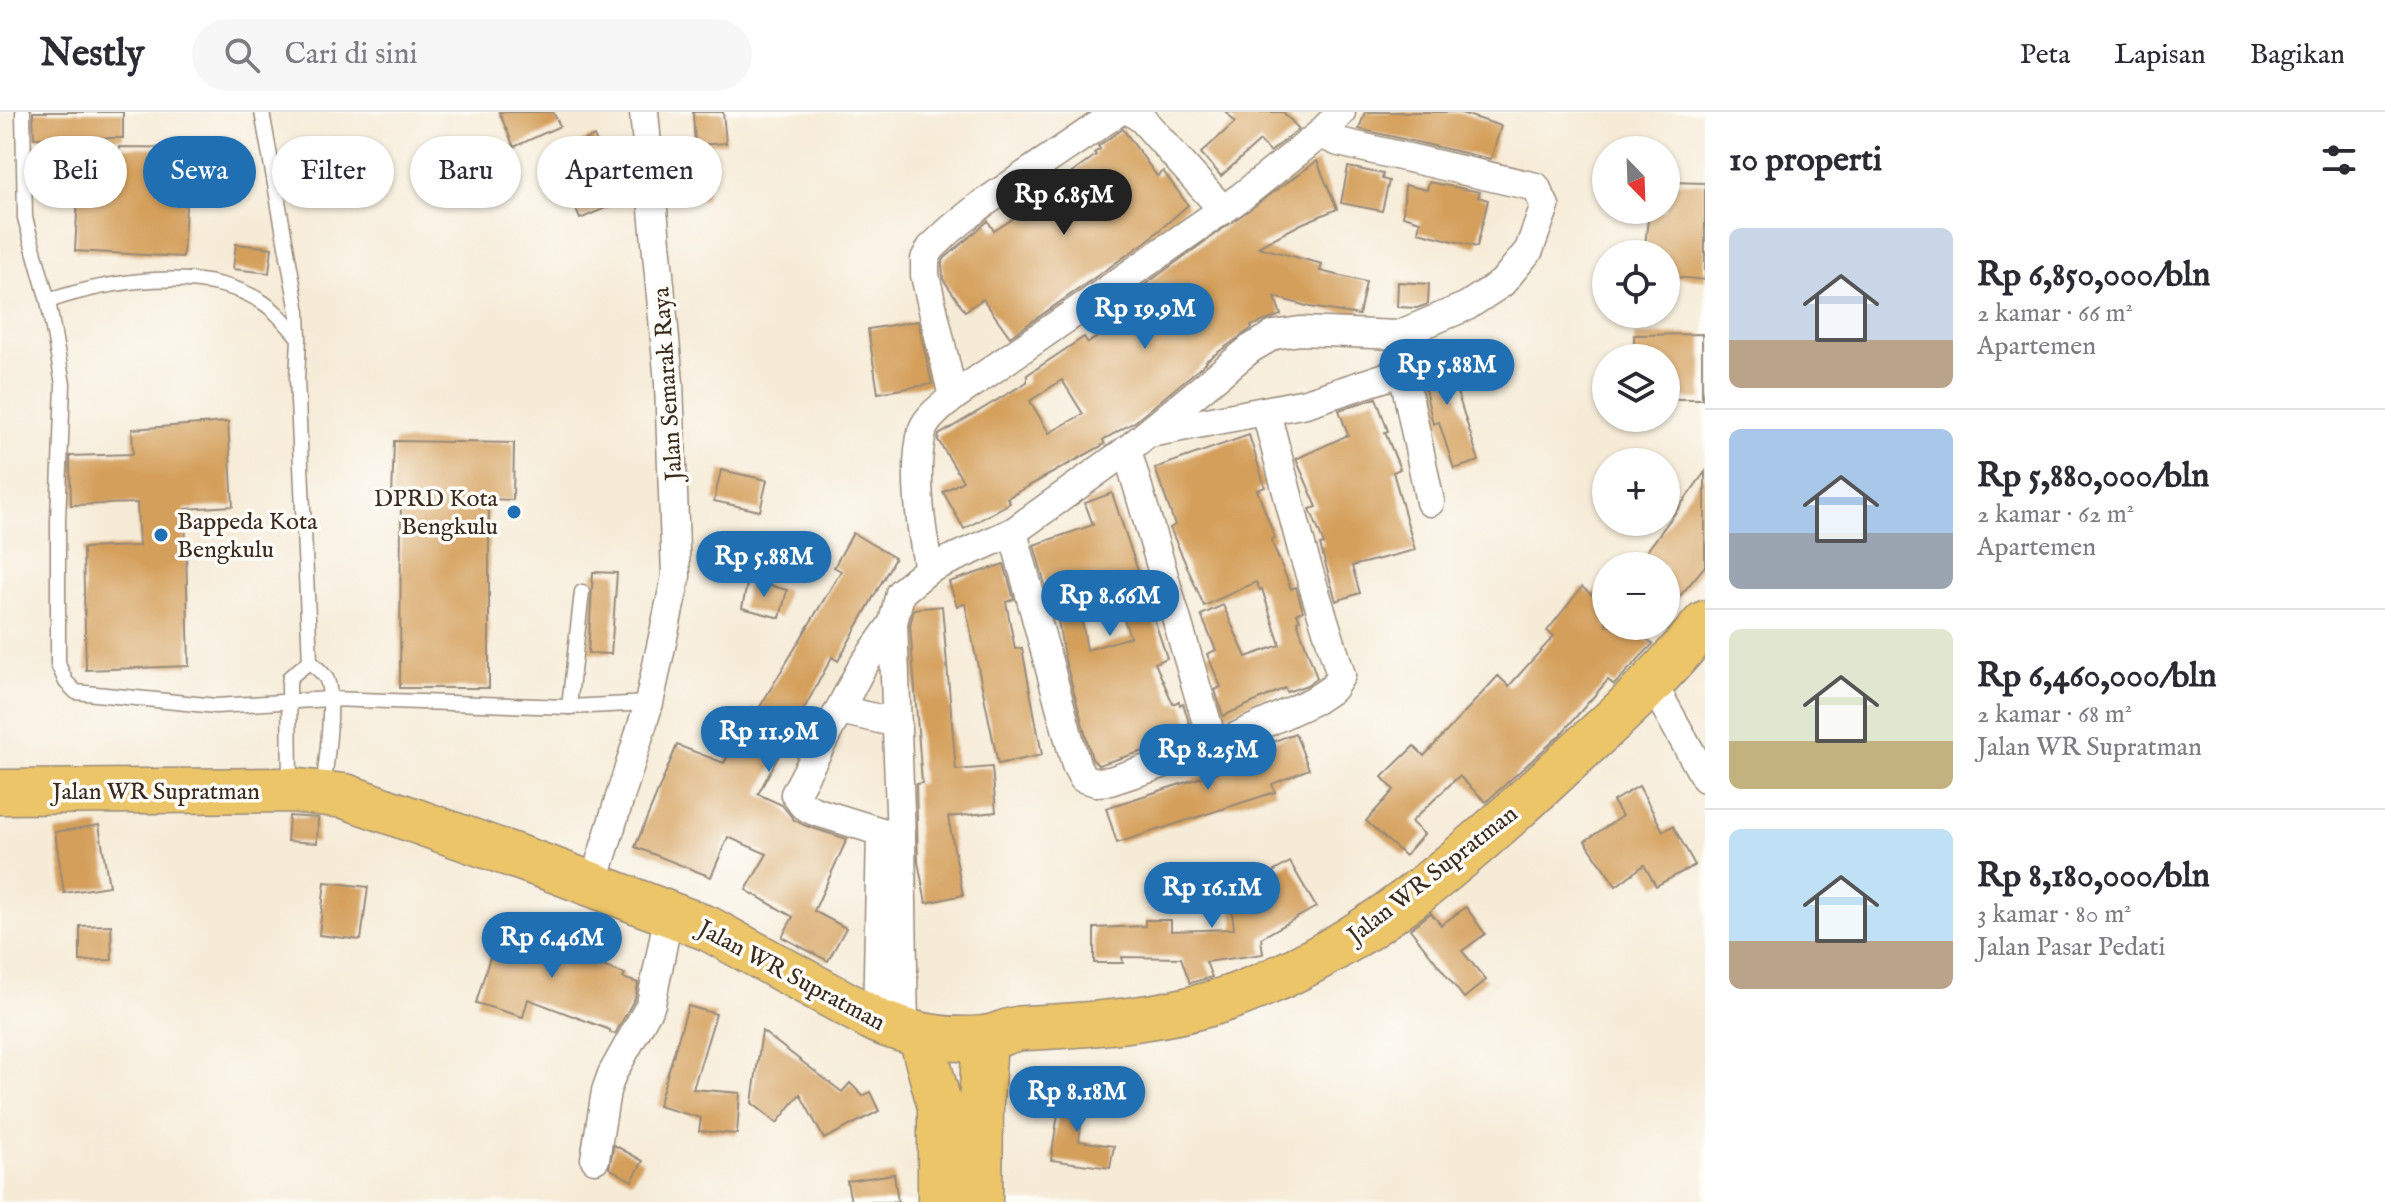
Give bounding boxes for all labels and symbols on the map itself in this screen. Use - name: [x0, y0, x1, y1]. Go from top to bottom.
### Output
- north arrow: [1592, 136, 1680, 224]
- pin: Rp 6.85M: [981, 169, 1147, 237]
- pin: Rp 19.9M: [1062, 283, 1228, 351]
- street label: Jalan Semarak Raya: [646, 285, 691, 485]
- pin: Rp 5.88M: [1364, 339, 1530, 407]
- place label: DPRD Kota Bengkulu: [374, 484, 499, 543]
- marker: DPRD Kota Bengkulu: [505, 503, 523, 521]
- place label: Bappeda Kota Bengkulu: [177, 507, 318, 566]
- marker: Bappeda Kota Bengkulu: [152, 526, 170, 544]
- pin: Rp 5.88M: [681, 531, 847, 599]
- pin: Rp 8.66M: [1027, 570, 1193, 638]
- pin: Rp 11.9M: [686, 706, 852, 774]
- pin: Rp 8.25M: [1125, 724, 1291, 792]
- street label: Jalan WR Supratman: [49, 777, 260, 808]
- street label: Jalan WR Supratman: [1339, 799, 1524, 953]
- pin: Rp 16.1M: [1129, 862, 1295, 930]
- pin: Rp 6.46M: [469, 912, 635, 980]
- street label: Jalan WR Supratman: [690, 913, 890, 1039]
- pin: Rp 8.18M: [994, 1066, 1160, 1134]

